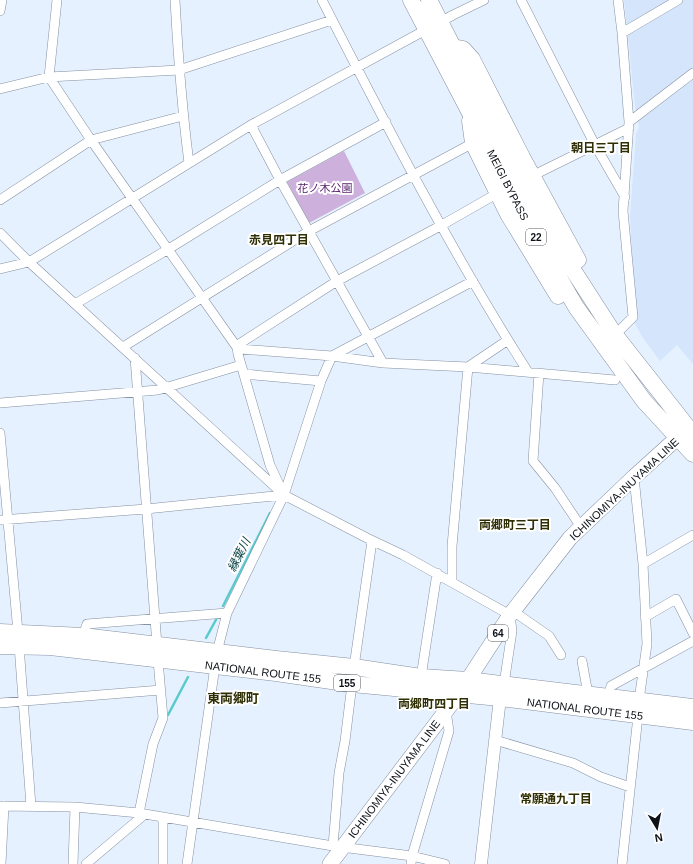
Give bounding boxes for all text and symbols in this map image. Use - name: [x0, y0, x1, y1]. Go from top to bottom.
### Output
- district label: 朝日三丁目: [571, 141, 631, 155]
- street label: MEIGI BYPASS: [485, 148, 531, 222]
- park label: 花ノ木公園: [298, 182, 353, 194]
- road number: 22: [526, 229, 546, 245]
- district label: 赤見四丁目: [249, 233, 309, 247]
- street label: ICHINOMIYA-INUYAMA LINE: [567, 435, 681, 543]
- district label: 両郷町三丁目: [479, 518, 551, 532]
- water label: 縁葉川: [225, 534, 254, 574]
- road number: 64: [488, 625, 508, 641]
- street label: NATIONAL ROUTE 155: [204, 659, 322, 685]
- road number: 155: [334, 675, 360, 691]
- district label: 東両郷町: [207, 691, 259, 706]
- street label: NATIONAL ROUTE 155: [526, 696, 644, 722]
- district label: 両郷町四丁目: [398, 697, 470, 711]
- street label: ICHINOMIYA-INUYAMA LINE: [346, 718, 442, 840]
- district label: 常願通九丁目: [520, 792, 592, 806]
- north arrow: [637, 808, 677, 848]
- text: N: [654, 831, 664, 844]

